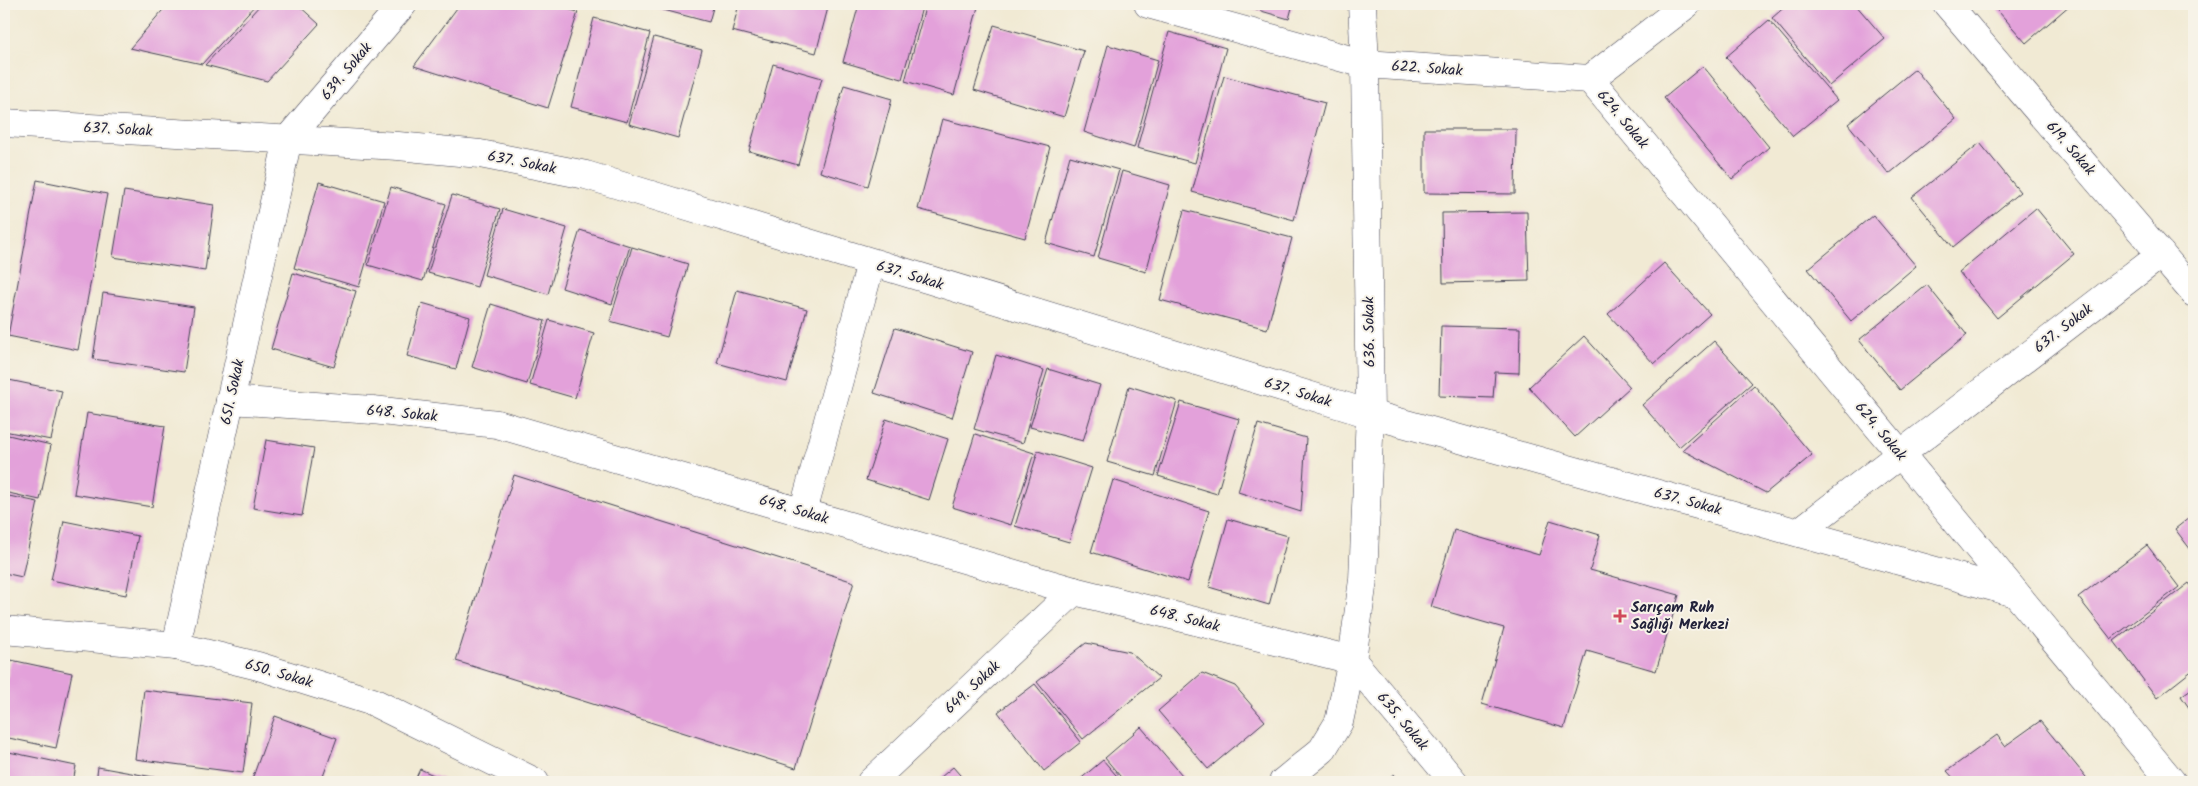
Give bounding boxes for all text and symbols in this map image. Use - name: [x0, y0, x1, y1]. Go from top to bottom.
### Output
- street label: 639. Sokak: [315, 37, 379, 106]
- street label: 622. Sokak: [1391, 55, 1464, 84]
- street label: 624. Sokak: [1590, 85, 1655, 155]
- street label: 637. Sokak: [83, 116, 154, 144]
- street label: 619. Sokak: [2040, 116, 2102, 182]
- street label: 637. Sokak: [486, 145, 559, 182]
- street label: 637. Sokak: [873, 254, 947, 298]
- street label: 636. Sokak: [1357, 295, 1383, 368]
- street label: 637. Sokak: [2029, 297, 2099, 360]
- street label: 651. Sokak: [214, 356, 252, 427]
- street label: 637. Sokak: [1261, 371, 1335, 415]
- street label: 624. Sokak: [1848, 397, 1913, 467]
- street label: 648. Sokak: [365, 399, 439, 429]
- street label: 637. Sokak: [1651, 481, 1725, 523]
- street label: 648. Sokak: [756, 489, 832, 532]
- place label: Sarıçam Ruh Sağlığı Merkezi: [1631, 596, 1730, 637]
- street label: 648. Sokak: [1147, 599, 1223, 639]
- marker: Sarıçam Ruh Sağlığı Merkezi: [1613, 609, 1627, 623]
- street label: 650. Sokak: [242, 653, 316, 695]
- street label: 649. Sokak: [939, 655, 1007, 720]
- street label: 635. Sokak: [1370, 687, 1435, 757]

